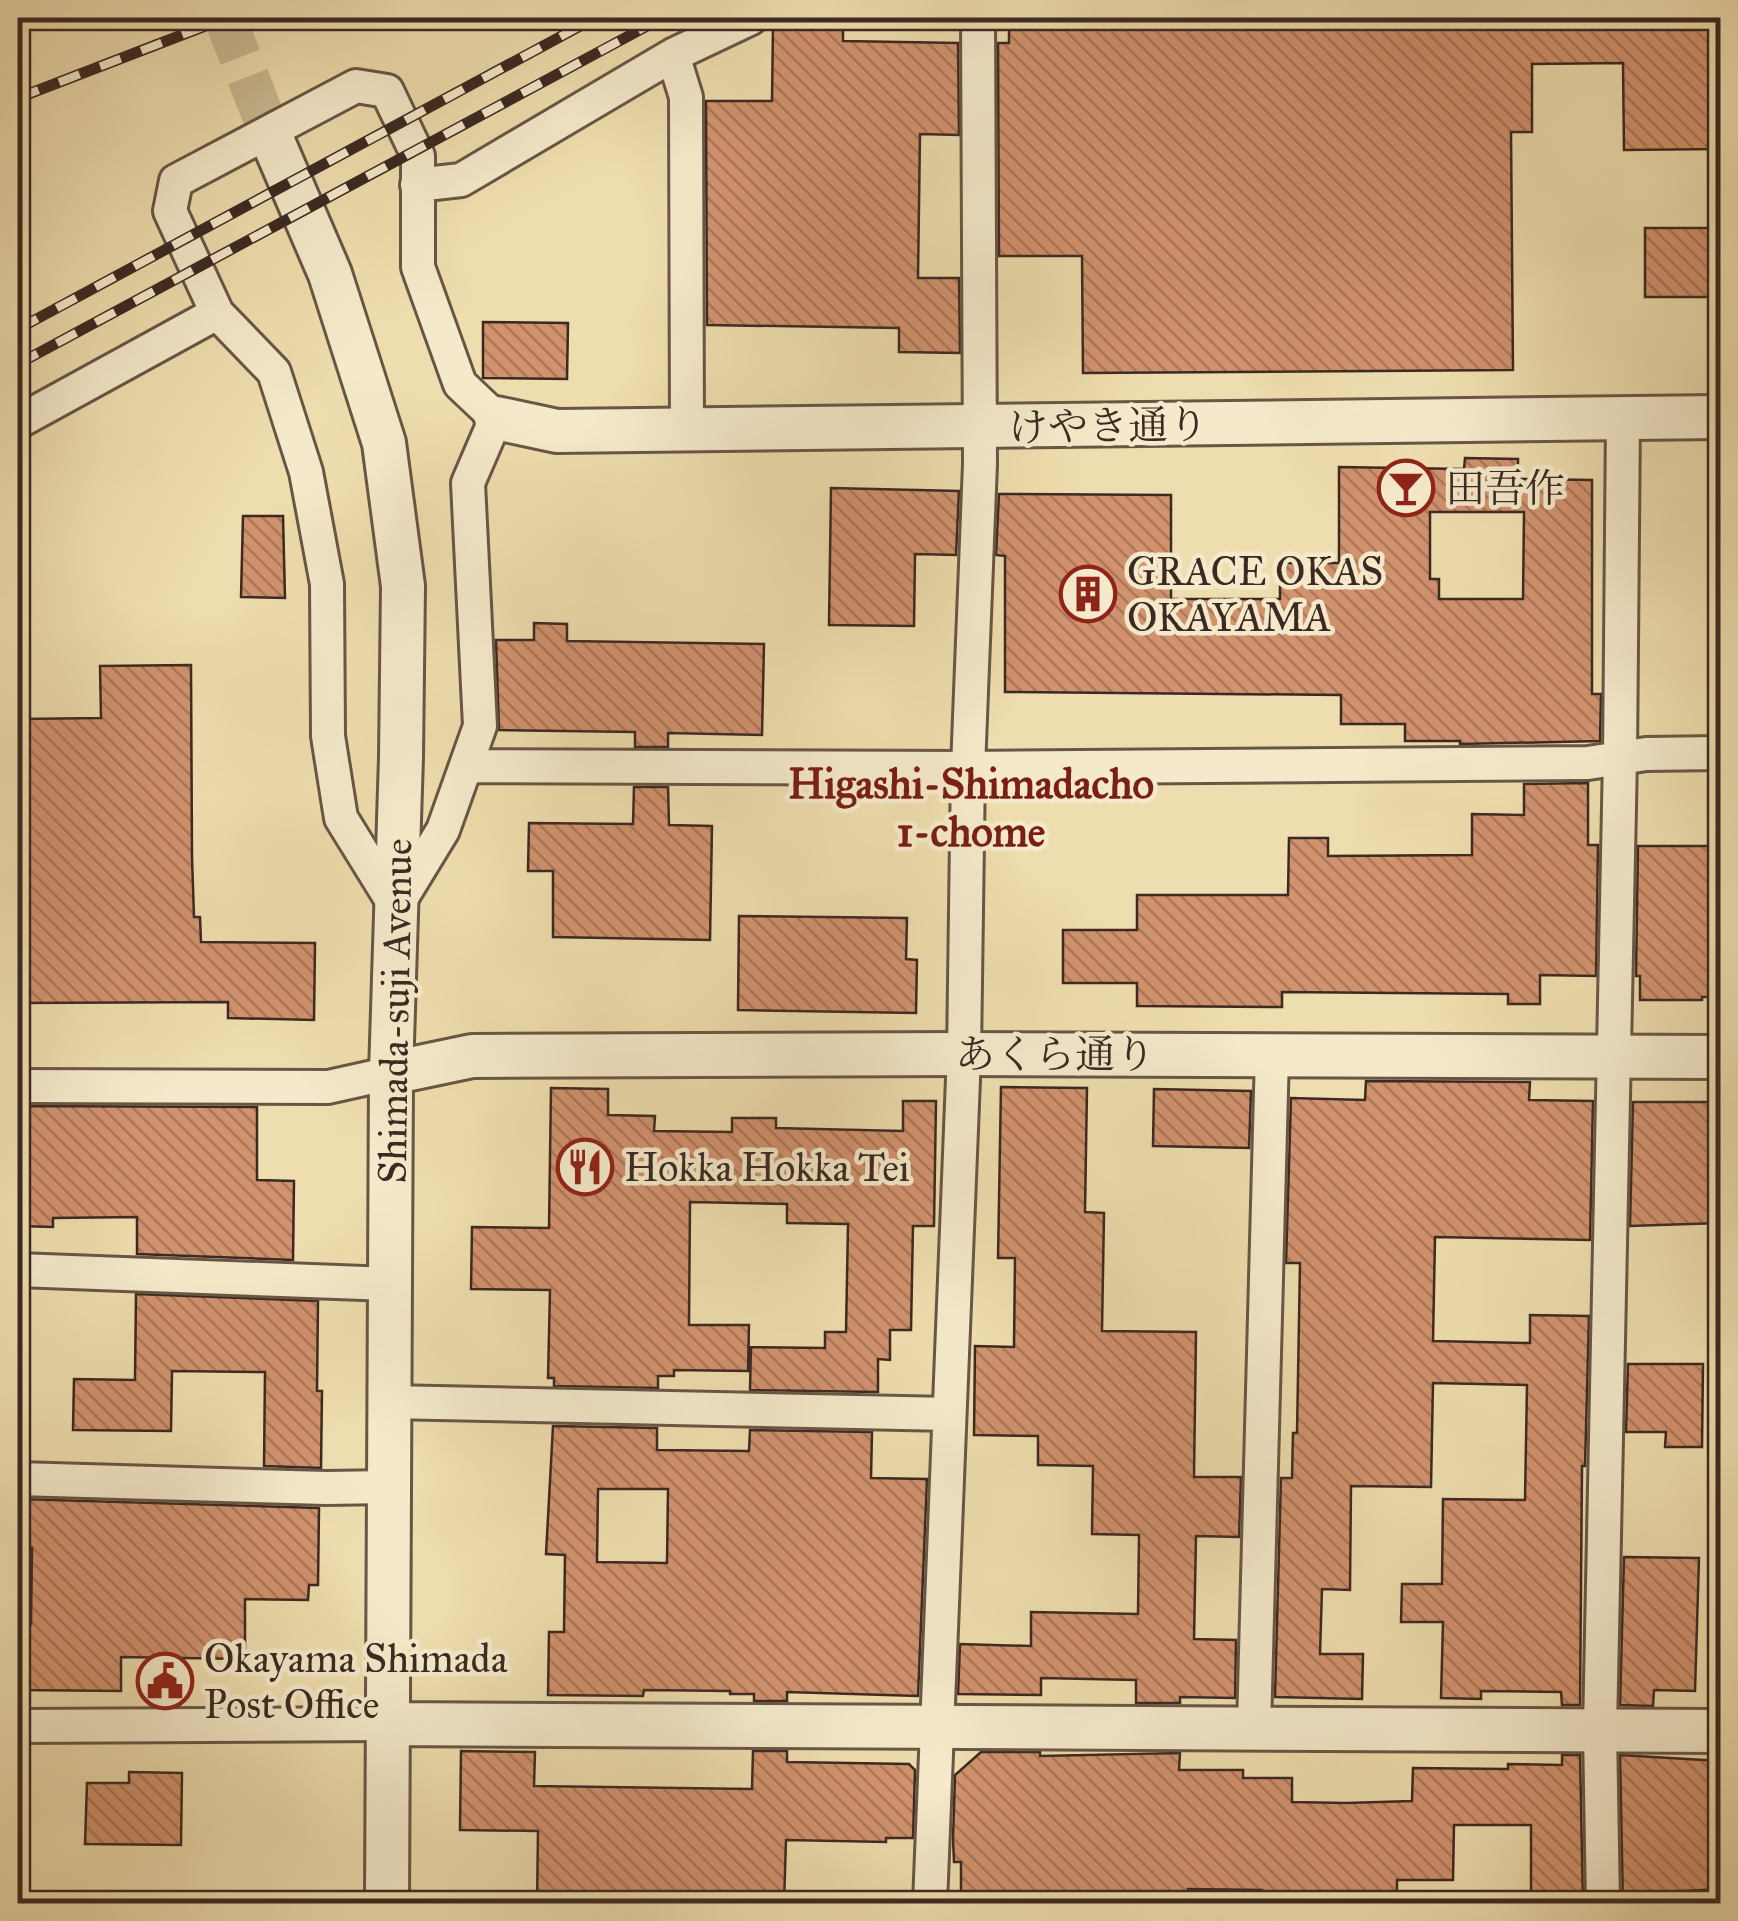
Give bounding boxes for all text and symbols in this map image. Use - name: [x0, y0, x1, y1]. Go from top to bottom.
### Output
- street label: けやき通り: [1008, 400, 1208, 452]
- bar icon: 田吾作: [1376, 458, 1436, 518]
- place label: 田吾作: [1445, 464, 1565, 513]
- place label: GRACE OKAS OKAYAMA: [1127, 547, 1383, 642]
- building icon: GRACE OKAS OKAYAMA: [1058, 564, 1118, 624]
- district label: Higashi-Shimadacho 1-chome: [788, 758, 1154, 858]
- street label: Shimada-suji Avenue: [367, 838, 423, 1184]
- street label: あくら通り: [955, 1030, 1155, 1079]
- restaurant icon: Hokka Hokka Tei: [555, 1137, 615, 1197]
- place label: Hokka Hokka Tei: [624, 1143, 910, 1192]
- place label: Okayama Shimada Post Office: [204, 1634, 508, 1729]
- public building icon: Okayama Shimada Post Office: [135, 1651, 195, 1711]

